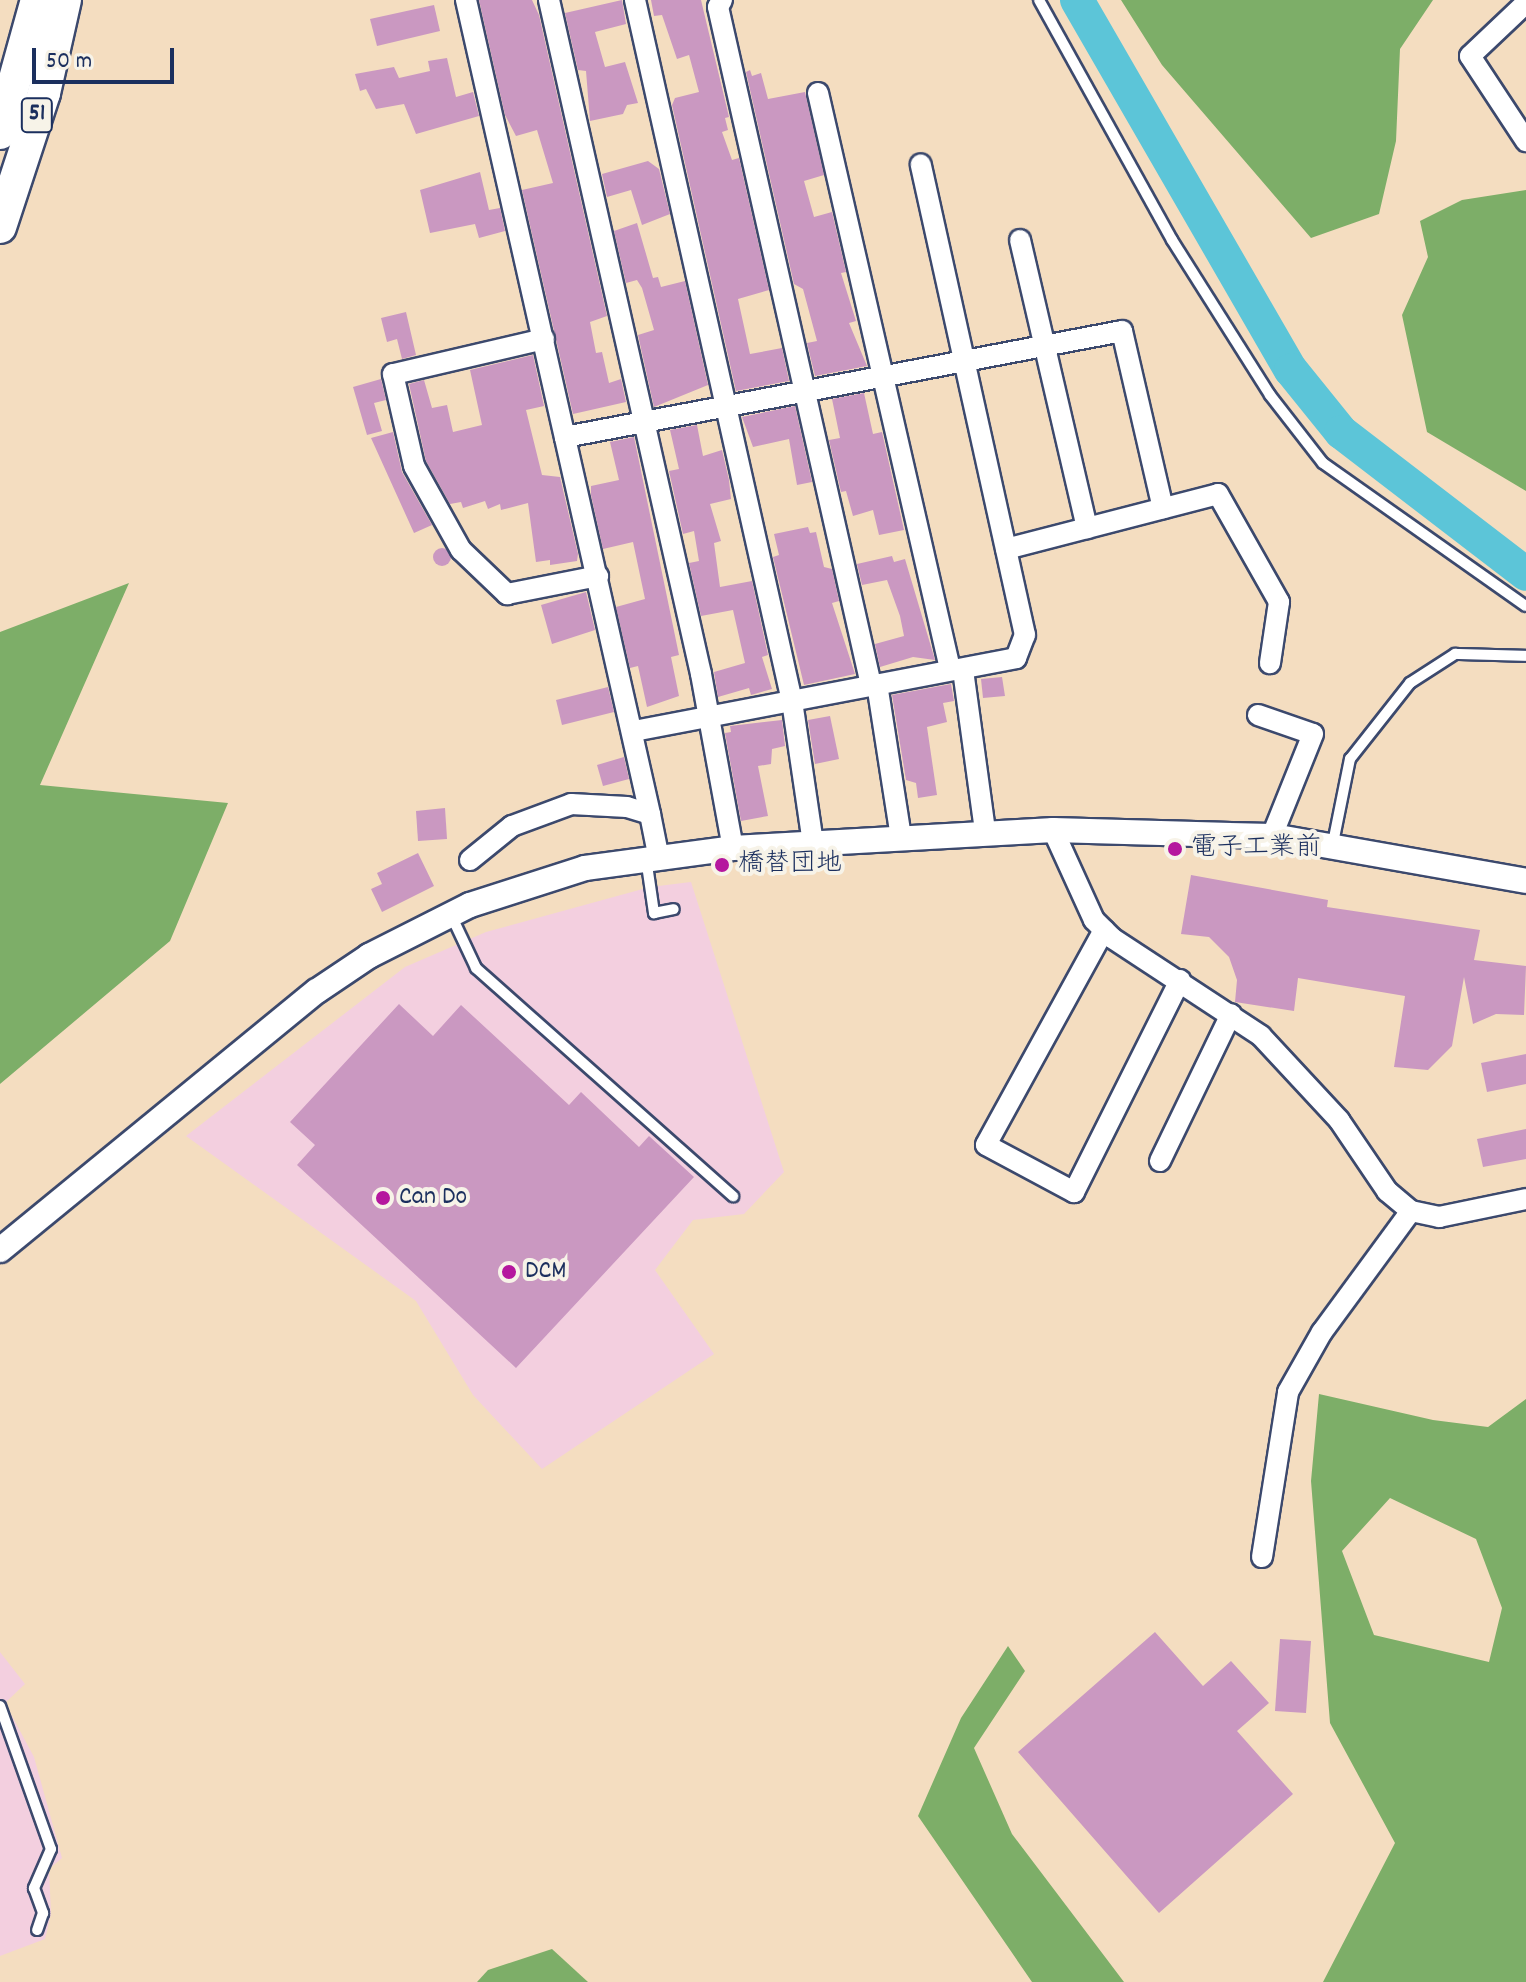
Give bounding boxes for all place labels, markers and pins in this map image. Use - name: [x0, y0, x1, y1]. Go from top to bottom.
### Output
- place label: 電子工業前: [1191, 833, 1321, 865]
- marker: 電子工業前: [1166, 840, 1184, 858]
- place label: 橋替団地: [738, 849, 842, 881]
- marker: 橋替団地: [713, 856, 731, 874]
- place label: Can Do: [399, 1182, 467, 1214]
- marker: Can Do: [374, 1189, 392, 1207]
- place label: DCM: [525, 1256, 566, 1288]
- marker: DCM: [500, 1263, 518, 1281]

